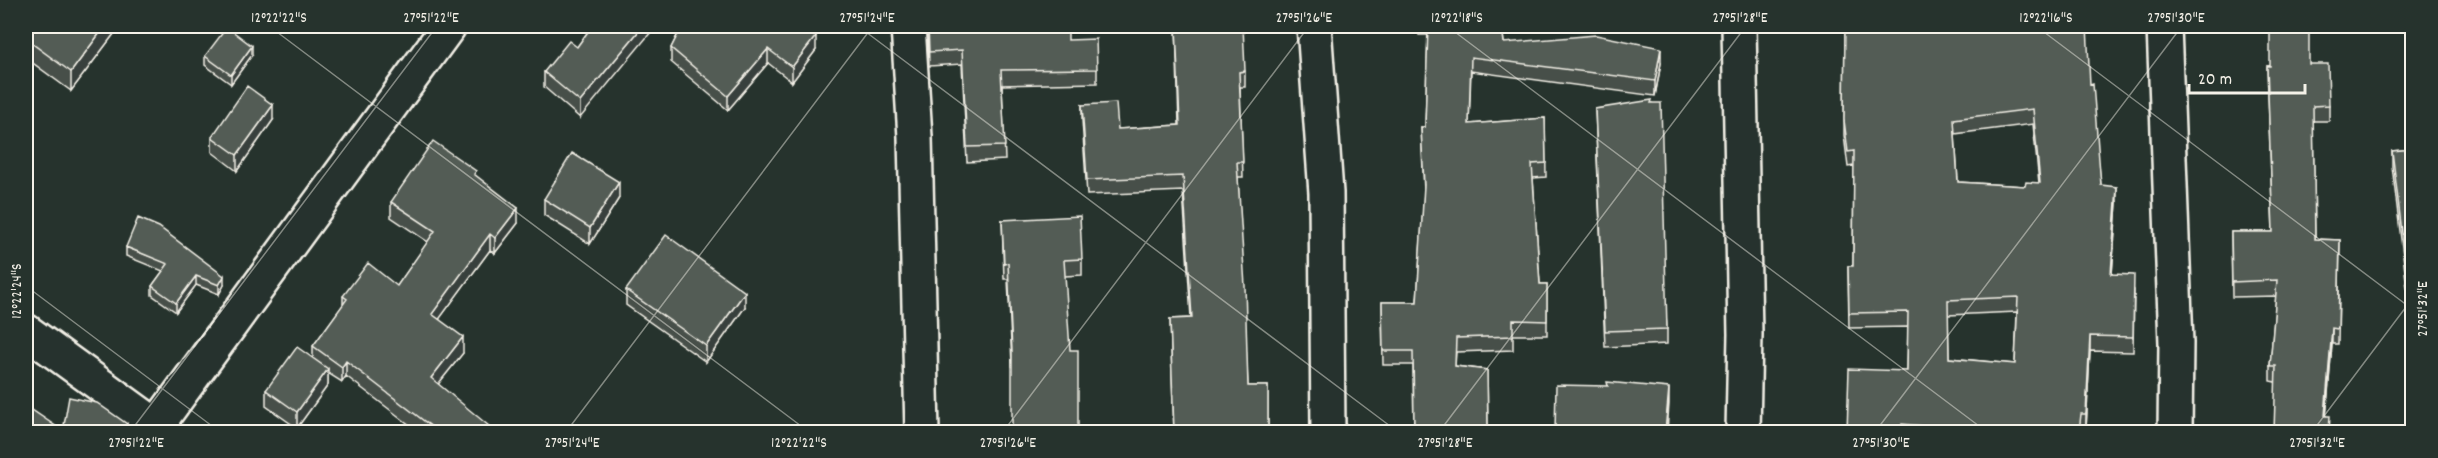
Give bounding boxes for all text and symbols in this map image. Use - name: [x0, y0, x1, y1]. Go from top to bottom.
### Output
- text: 12°22'22"S: [251, 8, 307, 30]
- text: 27°51'22"E: [403, 8, 459, 30]
- text: 27°51'24"E: [839, 8, 895, 30]
- text: 27°51'26"E: [1276, 8, 1332, 30]
- text: 12°22'18"S: [1431, 8, 1483, 30]
- text: 27°51'28"E: [1712, 8, 1768, 30]
- text: 12°22'16"S: [2019, 8, 2073, 30]
- text: 27°51'30"E: [2147, 8, 2205, 30]
- scale bar: [2189, 57, 2304, 95]
- text: 20 m: [2198, 68, 2232, 93]
- text: 12°22'24"S: [7, 263, 29, 319]
- text: 27°51'32"E: [2413, 281, 2435, 337]
- text: 27°51'22"E: [108, 433, 164, 455]
- text: 27°51'24"E: [544, 433, 600, 455]
- text: 12°22'22"S: [771, 433, 827, 455]
- text: 27°51'26"E: [980, 433, 1036, 455]
- text: 27°51'28"E: [1417, 433, 1473, 455]
- text: 27°51'30"E: [1852, 433, 1910, 455]
- text: 27°51'32"E: [2289, 433, 2345, 455]

